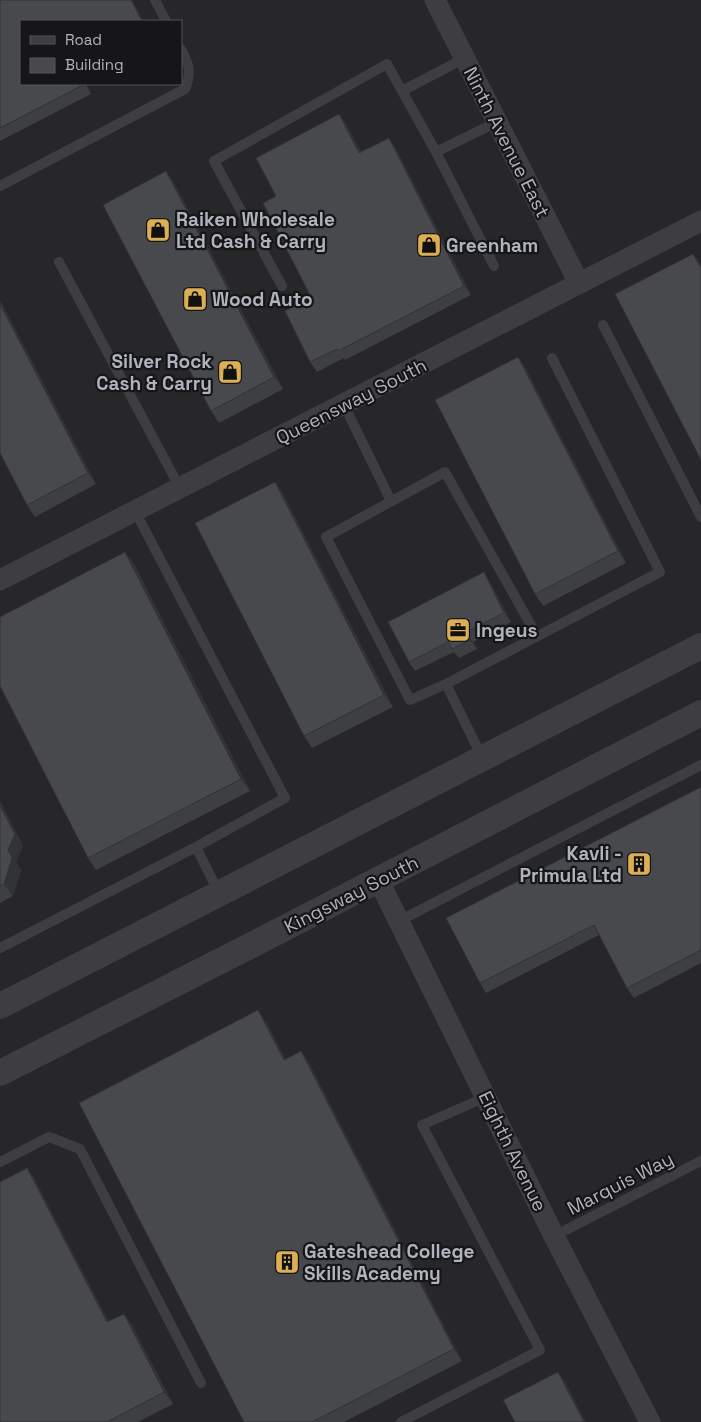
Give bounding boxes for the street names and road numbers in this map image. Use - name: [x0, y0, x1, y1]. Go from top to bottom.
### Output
- street label: Ninth Avenue East: [458, 63, 555, 222]
- street label: Queensway South: [272, 353, 431, 450]
- street label: Kingsway South: [280, 850, 423, 939]
- street label: Eighth Avenue: [473, 1087, 553, 1216]
- street label: Marquis Way: [563, 1146, 678, 1221]

